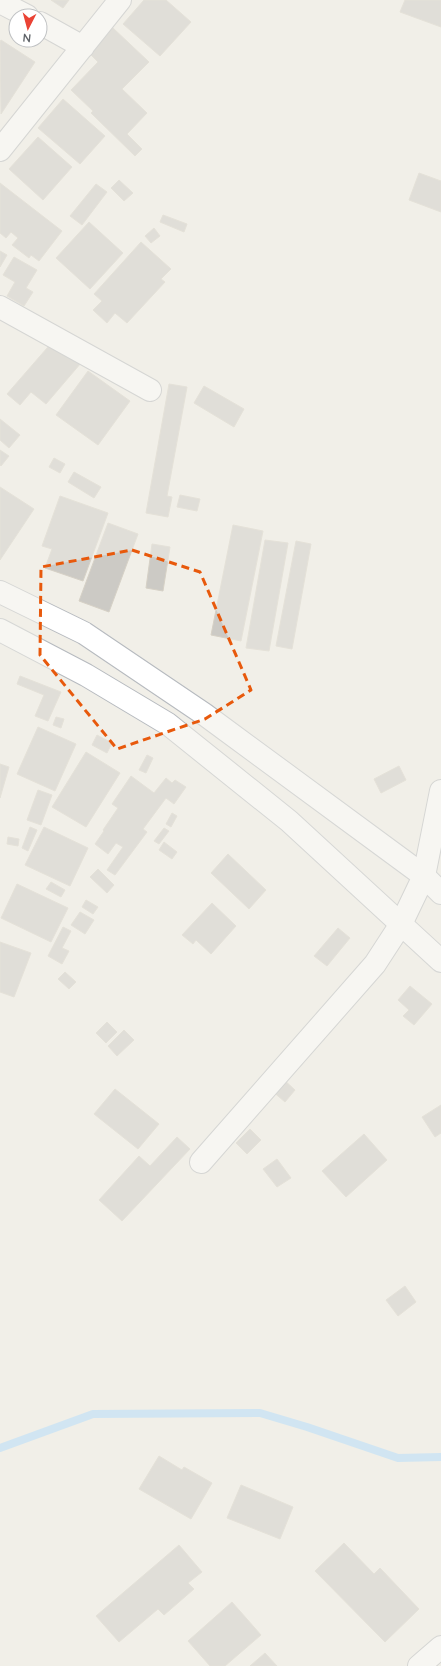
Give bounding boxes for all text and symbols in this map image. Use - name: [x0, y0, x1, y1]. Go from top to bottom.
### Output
- north arrow: [8, 8, 48, 48]
- text: N: [22, 32, 32, 45]

